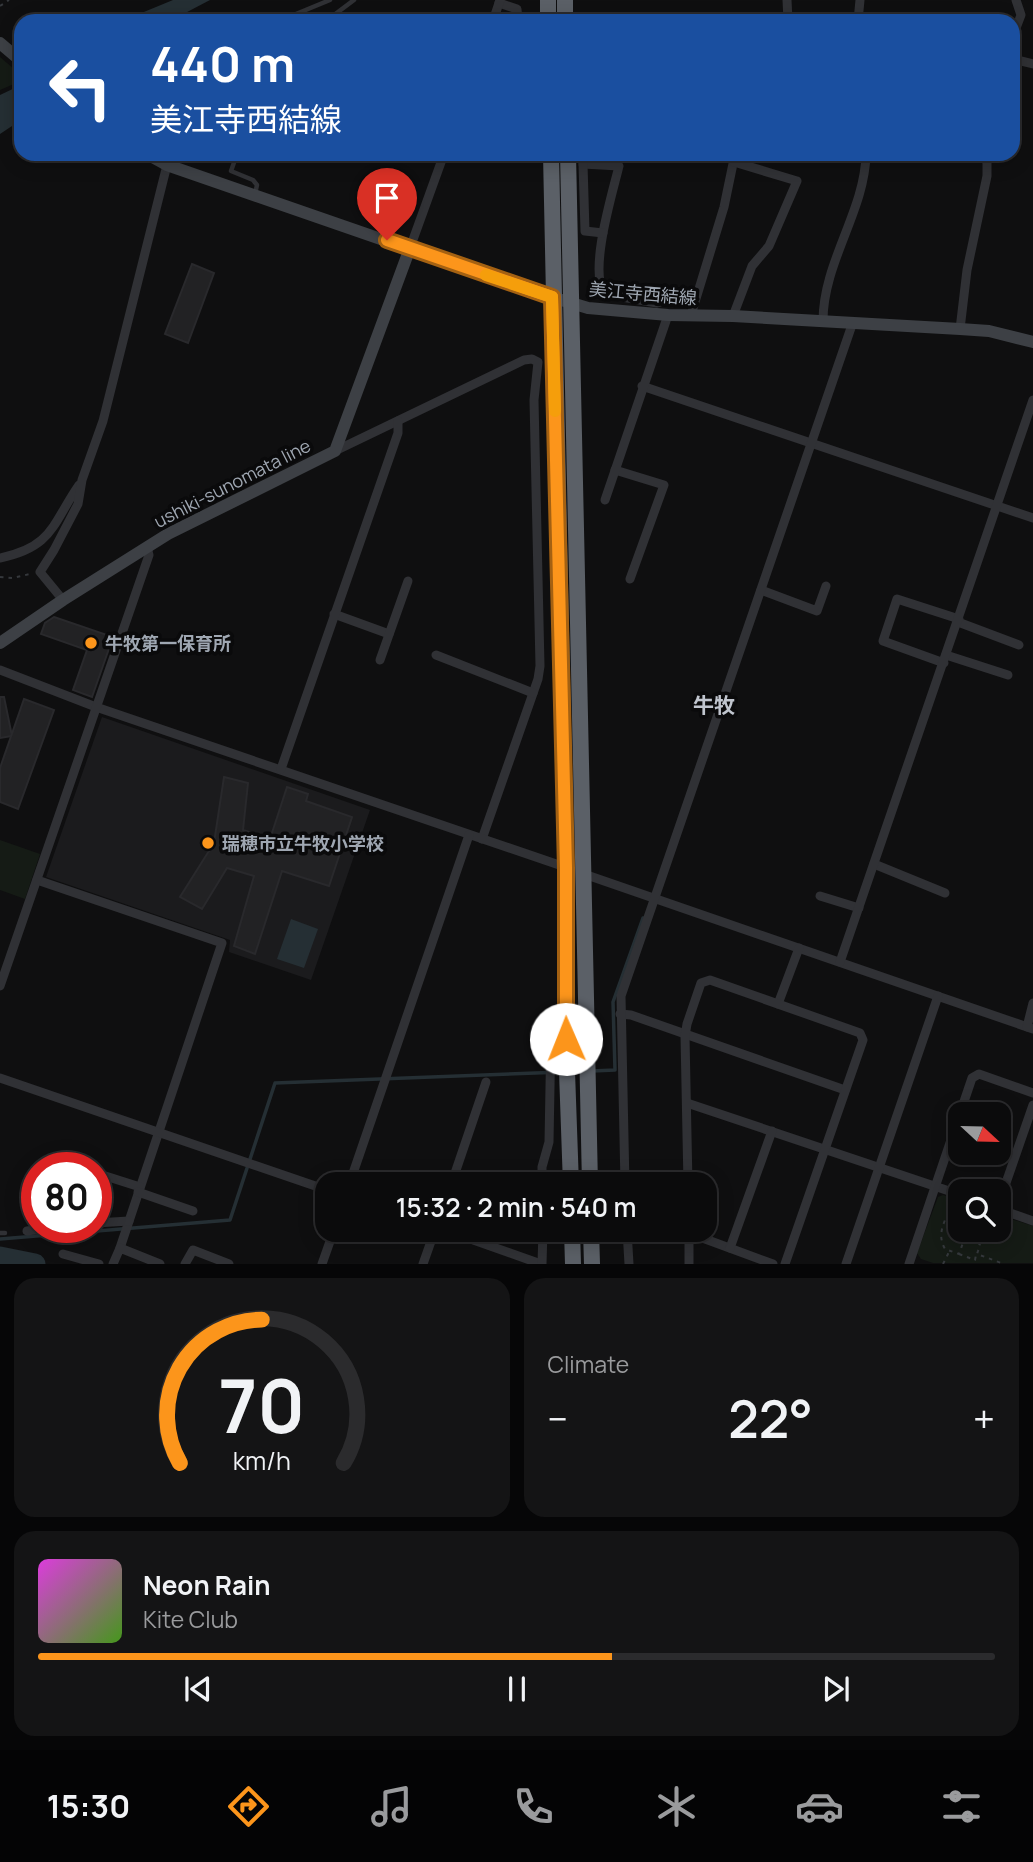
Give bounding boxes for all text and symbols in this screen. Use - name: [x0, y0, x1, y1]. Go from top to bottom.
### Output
- text: 440 m: [150, 30, 295, 97]
- icon: left: [35, 42, 126, 133]
- text: 美江寺西結線: [150, 97, 342, 141]
- pin: [357, 168, 417, 240]
- icon: arrive: [368, 179, 406, 217]
- street label: 美江寺西結線: [588, 276, 698, 310]
- street label: ushiki-sunomata line: [150, 433, 314, 533]
- place label: 牛牧第一保育所: [105, 631, 231, 655]
- marker: 牛牧第一保育所: [83, 635, 99, 651]
- district label: 牛牧: [693, 691, 735, 719]
- place label: 瑞穂市立牛牧小学校: [222, 831, 384, 855]
- marker: 瑞穂市立牛牧小学校: [200, 835, 216, 851]
- position arrow: [529, 1002, 603, 1076]
- north arrow: [948, 1102, 1012, 1166]
- map controls: [948, 1102, 1011, 1242]
- speed limit sign: 80: [21, 1152, 112, 1243]
- button: search: [948, 1179, 1011, 1242]
- text: 15:32 · 2 min · 540 m: [396, 1189, 636, 1225]
- text: Climate: [548, 1348, 629, 1380]
- text: 70: [218, 1356, 305, 1456]
- text: 22°: [728, 1383, 813, 1454]
- text: −: [548, 1392, 568, 1444]
- text: +: [973, 1392, 995, 1444]
- text: km/h: [233, 1443, 291, 1478]
- text: Neon Rain: [143, 1567, 271, 1603]
- text: Kite Club: [143, 1603, 238, 1635]
- icon: previous: [179, 1670, 217, 1708]
- icon: pause: [498, 1670, 536, 1708]
- icon: next: [817, 1670, 855, 1708]
- icon: directions: [224, 1782, 273, 1831]
- icon: music: [367, 1782, 416, 1831]
- icon: phone: [509, 1782, 558, 1831]
- icon: climate: [652, 1782, 701, 1831]
- icon: car: [795, 1782, 844, 1831]
- icon: filters: [937, 1782, 986, 1831]
- text: 15:30: [47, 1784, 130, 1828]

